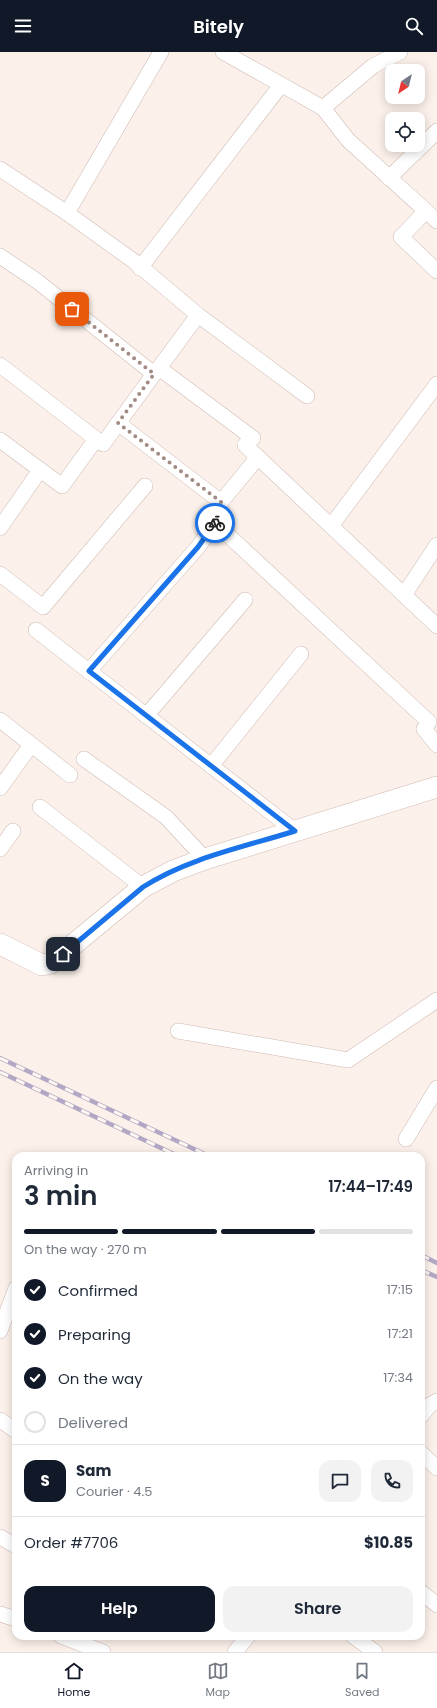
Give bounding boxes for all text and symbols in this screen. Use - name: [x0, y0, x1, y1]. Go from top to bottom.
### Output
- text: Bitely: [193, 14, 244, 39]
- icon: menu: [12, 15, 34, 37]
- icon: search: [403, 15, 425, 37]
- north arrow: [385, 64, 425, 104]
- map controls: [385, 64, 425, 152]
- button: locate: [385, 112, 425, 152]
- pin: [55, 292, 89, 326]
- icon: bag: [61, 298, 83, 320]
- courier: [195, 503, 235, 543]
- icon: bike: [204, 512, 226, 534]
- pin: [46, 937, 80, 971]
- icon: home: [52, 943, 74, 965]
- text: Arriving in: [24, 1161, 88, 1180]
- text: 17:44–17:49: [328, 1176, 413, 1197]
- text: 3 min: [24, 1178, 97, 1214]
- text: On the way · 270 m: [24, 1240, 147, 1259]
- icon: check: [24, 1279, 46, 1301]
- text: Confirmed: [58, 1280, 138, 1301]
- text: 17:15: [387, 1280, 413, 1299]
- icon: check: [24, 1323, 46, 1345]
- text: Preparing: [58, 1324, 131, 1345]
- text: 17:21: [387, 1324, 413, 1343]
- icon: check: [24, 1367, 46, 1389]
- text: On the way: [58, 1368, 143, 1389]
- text: 17:34: [383, 1368, 413, 1387]
- text: Delivered: [58, 1412, 128, 1433]
- text: Sam: [76, 1460, 111, 1481]
- button: chat: [319, 1460, 361, 1502]
- button: phone: [371, 1460, 413, 1502]
- text: S: [40, 1470, 50, 1491]
- text: Courier · 4.5: [76, 1482, 152, 1501]
- text: Order #7706: [24, 1532, 118, 1553]
- text: $10.85: [364, 1532, 413, 1553]
- button: Help: [24, 1586, 215, 1632]
- button: Share: [223, 1586, 413, 1632]
- tab: Home: [58, 1660, 90, 1701]
- tab: Map: [206, 1660, 230, 1701]
- tab: Saved: [345, 1660, 379, 1701]

